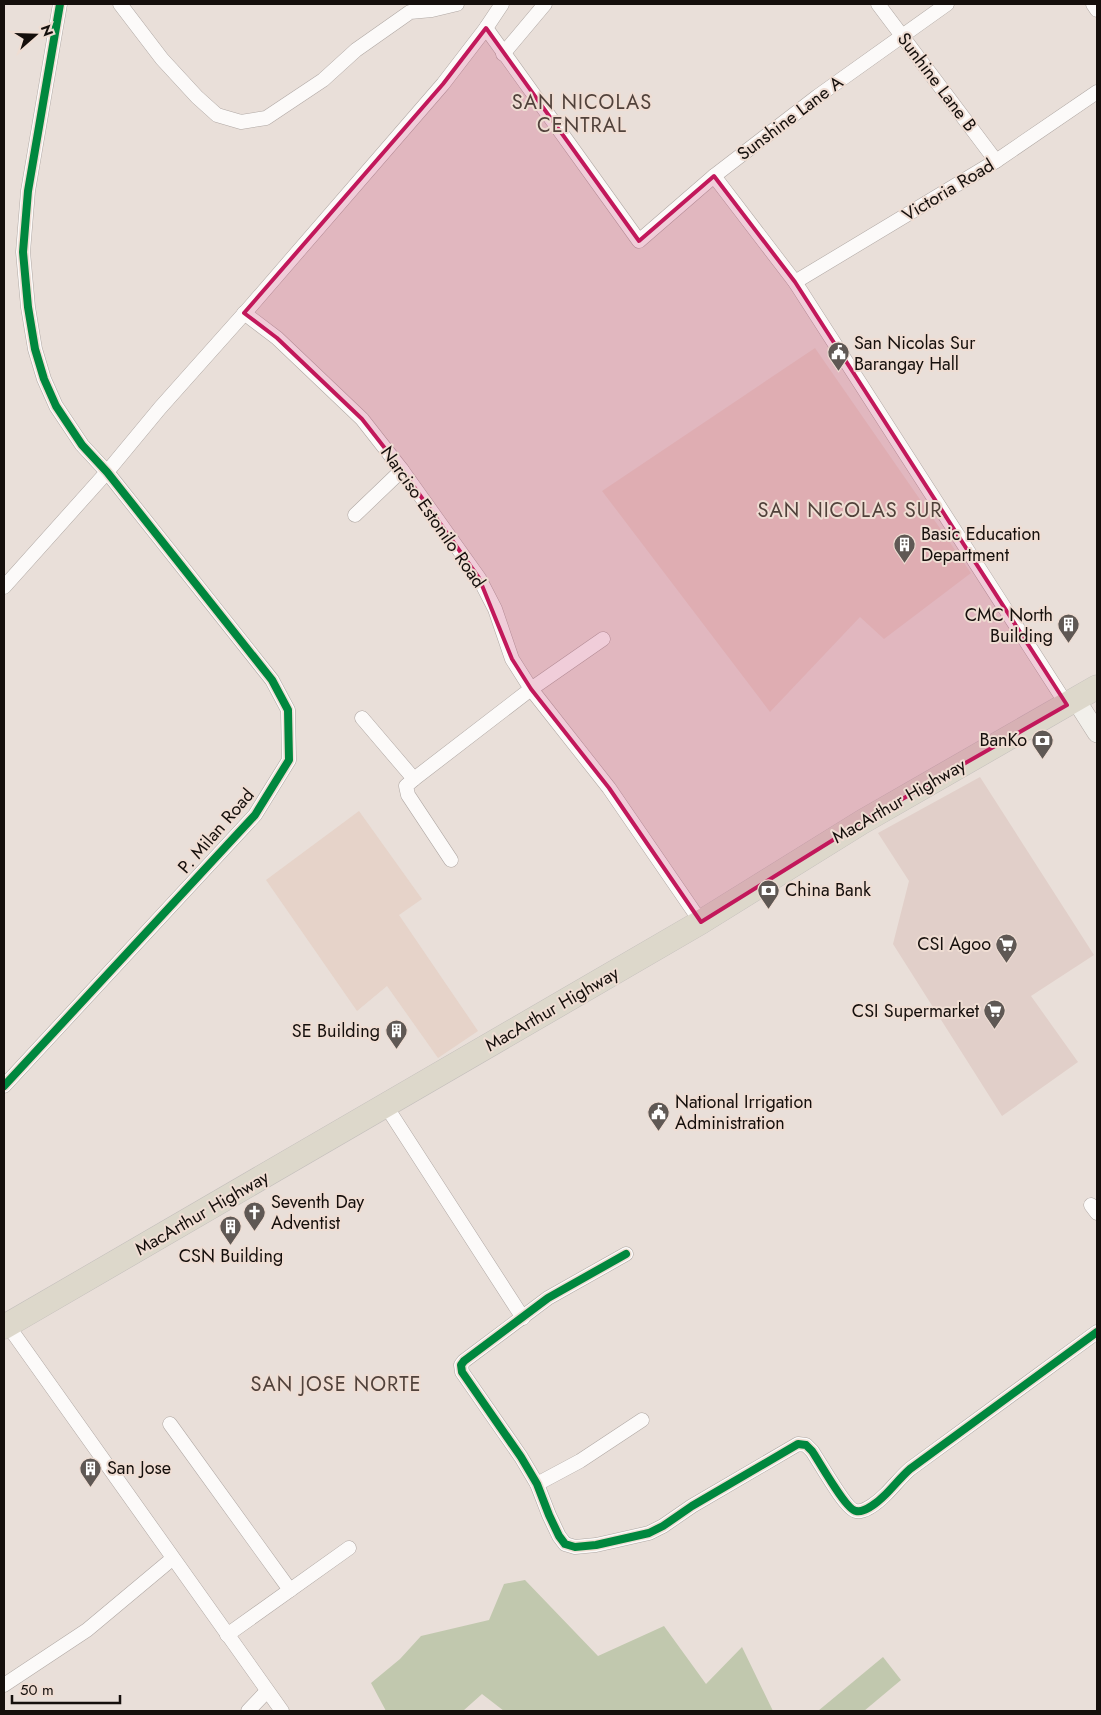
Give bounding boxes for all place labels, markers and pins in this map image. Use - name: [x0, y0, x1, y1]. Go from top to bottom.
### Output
- place label: San Nicolas Sur Barangay Hall: [854, 330, 976, 377]
- public building icon: San Nicolas Sur Barangay Hall: [826, 341, 850, 372]
- place label: Basic Education Department: [921, 521, 1041, 568]
- building icon: Basic Education Department: [893, 532, 917, 563]
- place label: CMC North Building: [965, 602, 1053, 649]
- building icon: CMC North Building: [1057, 613, 1081, 644]
- place label: BanKo: [979, 727, 1027, 753]
- bank icon: BanKo: [1031, 728, 1055, 759]
- place label: China Bank: [785, 877, 871, 903]
- bank icon: China Bank: [757, 878, 781, 909]
- place label: CSI Agoo: [917, 931, 991, 957]
- supermarket icon: CSI Agoo: [995, 932, 1019, 963]
- place label: CSI Supermarket: [852, 998, 980, 1024]
- supermarket icon: CSI Supermarket: [983, 999, 1007, 1030]
- place label: SE Building: [292, 1018, 380, 1044]
- building icon: SE Building: [384, 1019, 408, 1050]
- place label: National Irrigation Administration: [675, 1089, 813, 1136]
- public building icon: National Irrigation Administration: [647, 1100, 671, 1131]
- place label: Seventh Day Adventist: [271, 1189, 364, 1236]
- church icon: Seventh Day Adventist: [243, 1200, 267, 1231]
- building icon: CSN Building: [219, 1214, 243, 1245]
- place label: CSN Building: [179, 1243, 283, 1269]
- place label: San Jose: [107, 1455, 171, 1481]
- building icon: San Jose: [79, 1456, 103, 1487]

